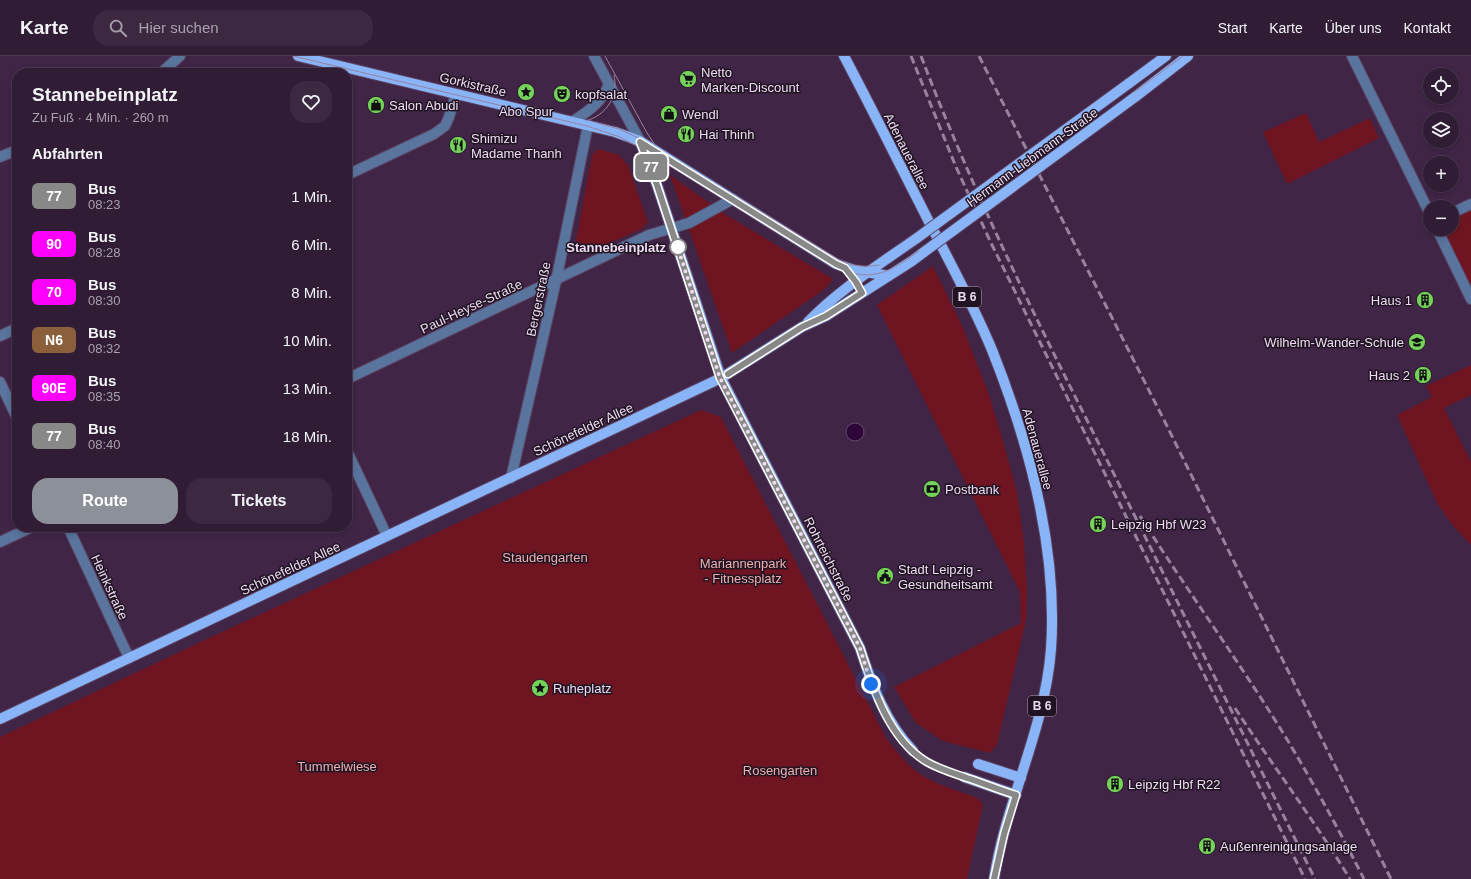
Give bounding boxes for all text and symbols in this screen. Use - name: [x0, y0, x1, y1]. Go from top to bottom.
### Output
- search box: [93, 10, 373, 46]
- text: Karte: [20, 17, 69, 38]
- icon: search: [107, 17, 129, 39]
- text: Hier suchen: [139, 19, 219, 36]
- text: Start: [1218, 20, 1247, 36]
- text: Karte: [1269, 20, 1303, 36]
- text: Über uns: [1325, 20, 1382, 36]
- text: Kontakt: [1404, 20, 1451, 36]
- place label: Netto Marken-Discount: [701, 65, 800, 95]
- map controls: [1423, 68, 1459, 236]
- button: locate: [1423, 68, 1459, 104]
- supermarket icon: Netto Marken-Discount: [678, 69, 698, 89]
- street label: Gorkistraße: [438, 70, 508, 99]
- button: heart: [290, 81, 332, 123]
- place icon: Abo Spur: [516, 82, 536, 102]
- text: Stannebeinplatz: [32, 84, 178, 105]
- theatre icon: kopfsalat: [552, 84, 572, 104]
- place label: kopfsalat: [575, 87, 627, 102]
- shop icon: Salon Abudi: [366, 95, 386, 115]
- place label: Salon Abudi: [389, 98, 459, 113]
- place label: Abo Spur: [499, 104, 554, 119]
- shop icon: Wendl: [659, 104, 679, 124]
- street label: Hermann-Liebmann-Straße: [964, 105, 1101, 210]
- place label: Wendl: [682, 107, 719, 122]
- text: Zu Fuß · 4 Min. · 260 m: [32, 110, 169, 125]
- street label: Adenauerallee: [881, 110, 932, 192]
- button: layers: [1423, 112, 1459, 148]
- restaurant icon: Hai Thinh: [676, 124, 696, 144]
- place label: Hai Thinh: [699, 127, 754, 142]
- place label: Shimizu Madame Thanh: [471, 131, 562, 161]
- restaurant icon: Shimizu Madame Thanh: [448, 135, 468, 155]
- text: Abfahrten: [32, 145, 103, 162]
- line badge: 77: [633, 154, 669, 180]
- button: +: [1423, 156, 1459, 192]
- text: 77: [643, 159, 659, 175]
- text: Bus: [88, 180, 116, 197]
- text: 77: [46, 188, 62, 204]
- text: 1 Min.: [291, 188, 332, 205]
- text: 08:23: [88, 197, 121, 212]
- button: −: [1423, 200, 1459, 236]
- text: Bus: [88, 228, 116, 245]
- text: 90: [46, 236, 62, 252]
- text: 6 Min.: [291, 236, 332, 253]
- marker: Stannebeinplatz: [669, 238, 687, 256]
- place label: Stannebeinplatz: [566, 240, 666, 255]
- text: 08:28: [88, 245, 121, 260]
- street label: Bergerstraße: [523, 260, 554, 338]
- text: Bus: [88, 276, 116, 293]
- street label: Paul-Heyse-Straße: [418, 276, 524, 337]
- text: 70: [46, 284, 62, 300]
- text: 8 Min.: [291, 284, 332, 301]
- road number: B 6: [953, 287, 981, 307]
- building icon: Haus 1: [1415, 290, 1435, 310]
- text: 08:30: [88, 293, 121, 308]
- place label: Haus 1: [1371, 293, 1412, 308]
- text: Bus: [88, 324, 116, 341]
- text: N6: [45, 332, 63, 348]
- text: 10 Min.: [283, 332, 332, 349]
- school or university icon: Wilhelm-Wander-Schule: [1407, 332, 1427, 352]
- place label: Wilhelm-Wander-Schule: [1264, 335, 1404, 350]
- text: 08:32: [88, 341, 121, 356]
- building icon: Haus 2: [1413, 365, 1433, 385]
- place label: Haus 2: [1369, 368, 1410, 383]
- text: Bus: [88, 372, 116, 389]
- text: 90E: [42, 380, 66, 396]
- text: 13 Min.: [283, 380, 332, 397]
- text: 08:35: [88, 389, 121, 404]
- street label: Schönefelder Allee: [531, 400, 636, 459]
- street label: Adenauerallee: [1019, 407, 1056, 492]
- text: Bus: [88, 420, 116, 437]
- text: 77: [46, 428, 62, 444]
- text: 18 Min.: [283, 428, 332, 445]
- text: 08:40: [88, 437, 121, 452]
- button: Route: [32, 478, 178, 524]
- button: Tickets: [186, 478, 332, 524]
- bank icon: Postbank: [922, 479, 942, 499]
- place label: Postbank: [945, 482, 1000, 497]
- building icon: Leipzig Hbf W23: [1088, 514, 1108, 534]
- street label: Rohrteichstraße: [801, 515, 856, 604]
- place label: Leipzig Hbf W23: [1111, 517, 1206, 532]
- street label: Schönefelder Allee: [238, 539, 343, 598]
- park label: Staudengarten: [502, 550, 588, 565]
- street label: Heinkstraße: [88, 552, 131, 622]
- park label: Mariannenpark - Fitnessplatz: [700, 556, 787, 586]
- place label: Stadt Leipzig - Gesundheitsamt: [898, 562, 993, 592]
- public building icon: Stadt Leipzig - Gesundheitsamt: [875, 566, 895, 586]
- your location: [861, 674, 881, 694]
- place icon: Ruheplatz: [530, 678, 550, 698]
- place label: Ruheplatz: [553, 681, 612, 696]
- road number: B 6: [1028, 696, 1056, 716]
- park label: Tummelwiese: [297, 759, 377, 774]
- park label: Rosengarten: [743, 763, 817, 778]
- building icon: Leipzig Hbf R22: [1105, 774, 1125, 794]
- place label: Leipzig Hbf R22: [1128, 777, 1221, 792]
- building icon: Außenreinigungsanlage: [1197, 836, 1217, 856]
- place label: Außenreinigungsanlage: [1220, 839, 1357, 854]

